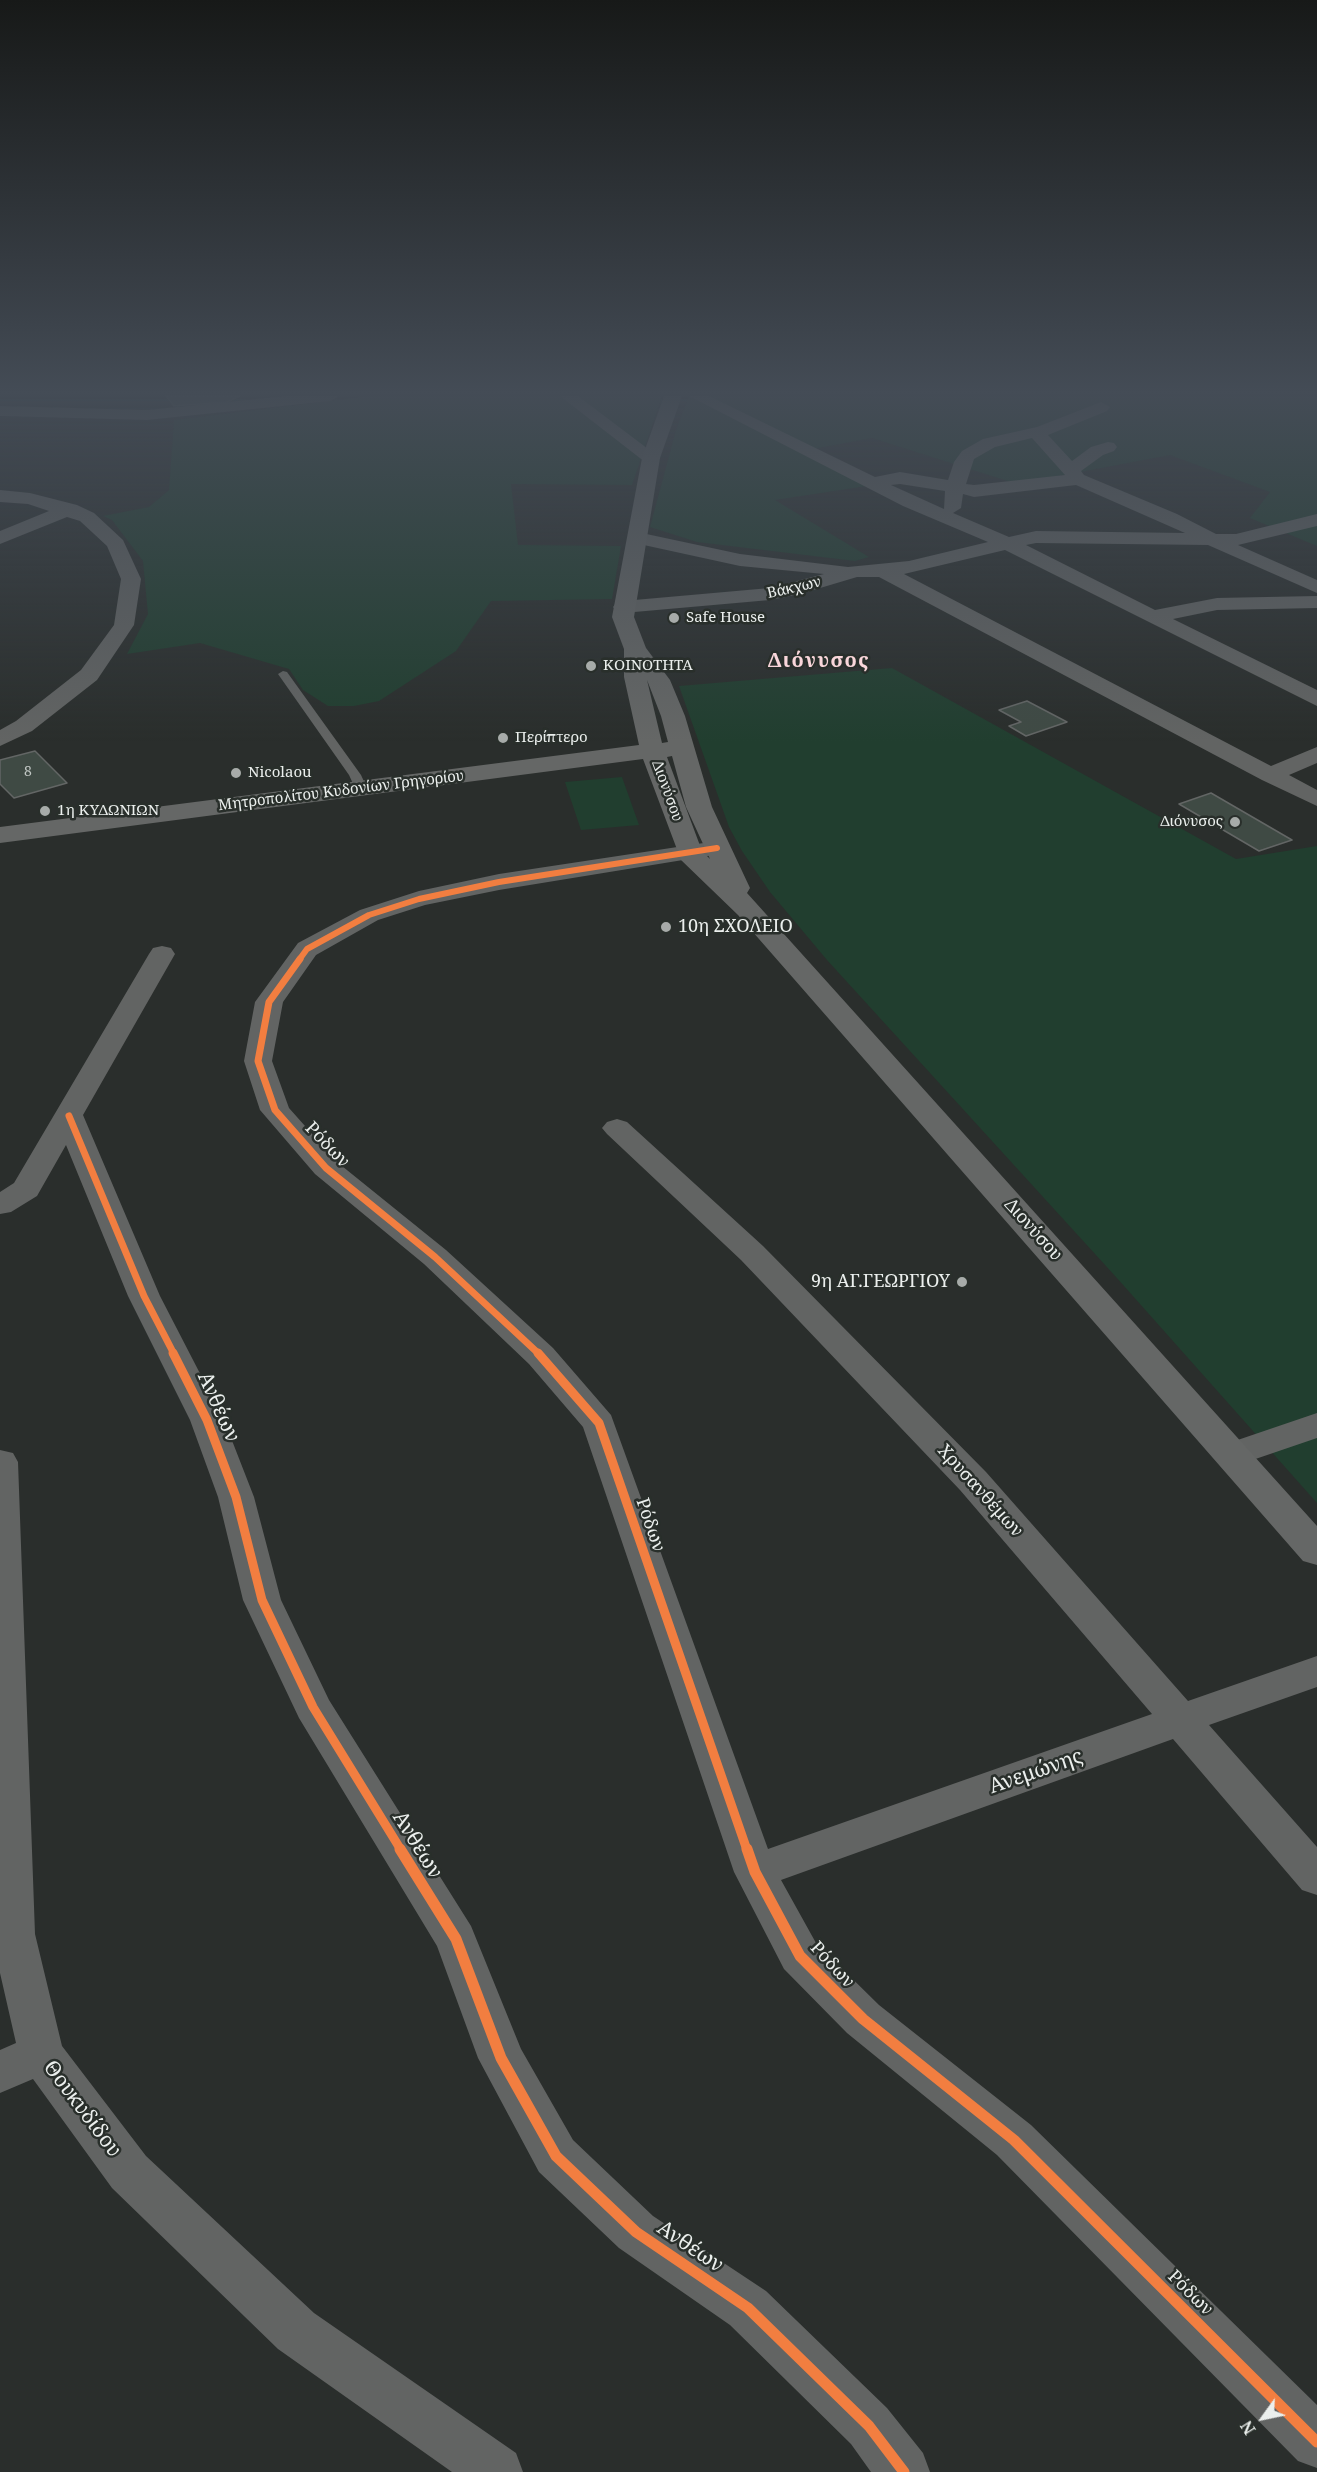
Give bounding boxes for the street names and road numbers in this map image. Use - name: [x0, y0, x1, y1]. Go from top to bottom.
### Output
- street label: Βάκχων: [765, 573, 823, 603]
- street label: Διονύσου: [648, 758, 686, 824]
- street label: Μητροπολίτου Κυδονίων Γρηγορίου: [217, 767, 465, 815]
- street label: Ρόδων: [300, 1118, 354, 1172]
- street label: Διονύσου: [999, 1194, 1067, 1266]
- street label: Ανθέων: [191, 1368, 245, 1446]
- street label: Χρυσανθέμων: [933, 1440, 1027, 1542]
- street label: Ρόδων: [631, 1495, 669, 1555]
- street label: Ανεμώνης: [986, 1744, 1086, 1800]
- street label: Ανθέων: [387, 1807, 447, 1883]
- street label: Ρόδων: [805, 1937, 859, 1993]
- street label: Θουκυδίδου: [38, 2056, 126, 2162]
- street label: Ανθέων: [652, 2216, 728, 2278]
- street label: Ρόδων: [1163, 2266, 1217, 2320]

